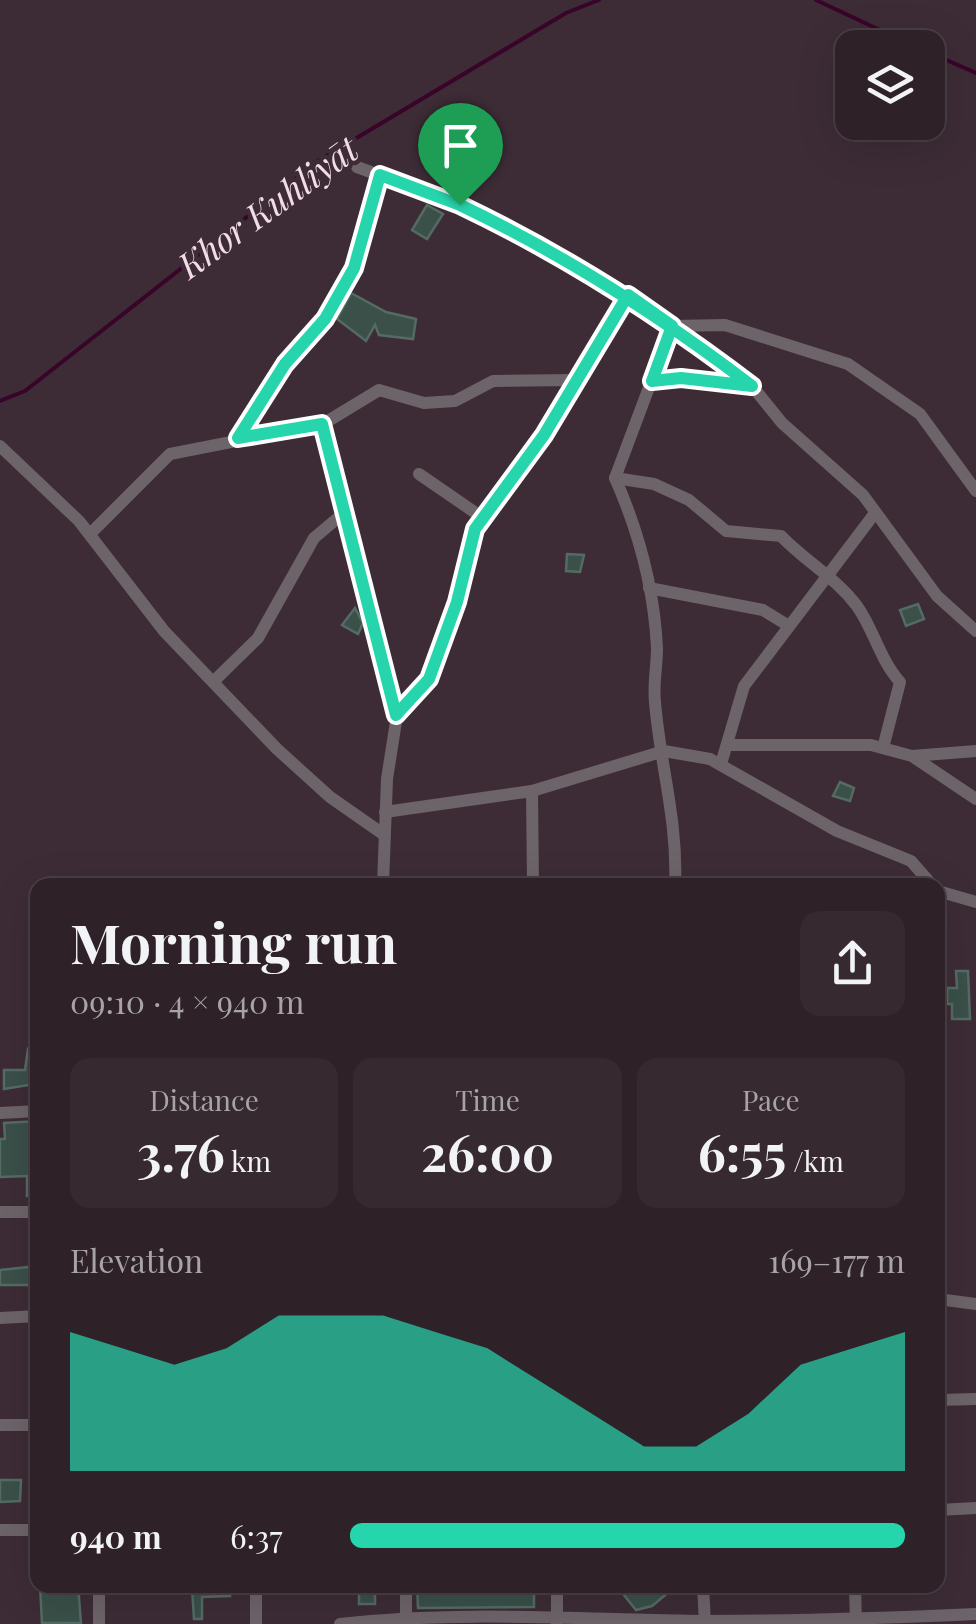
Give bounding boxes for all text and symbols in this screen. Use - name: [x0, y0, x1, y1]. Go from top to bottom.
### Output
- map controls: [835, 30, 945, 140]
- button: layers: [835, 30, 945, 140]
- pin: [418, 103, 503, 206]
- icon: arrive: [433, 118, 488, 173]
- water label: Khor Kuhliyāt: [166, 123, 369, 289]
- text: Morning run: [70, 904, 397, 978]
- button: share: [800, 911, 905, 1016]
- text: 09:10 · 4 × 940 m: [70, 979, 304, 1022]
- text: Distance: [150, 1081, 259, 1118]
- text: Time: [455, 1081, 520, 1118]
- text: Pace: [742, 1081, 800, 1118]
- text: 3.76: [137, 1118, 225, 1185]
- text: 26:00: [421, 1118, 554, 1185]
- text: 6:55: [698, 1118, 786, 1185]
- text: km: [225, 1142, 271, 1179]
- text: /km: [786, 1142, 844, 1179]
- text: Elevation: [70, 1238, 203, 1281]
- text: 169–177 m: [768, 1238, 905, 1281]
- text: 940 m: [70, 1514, 162, 1557]
- text: 6:37: [230, 1514, 282, 1557]

